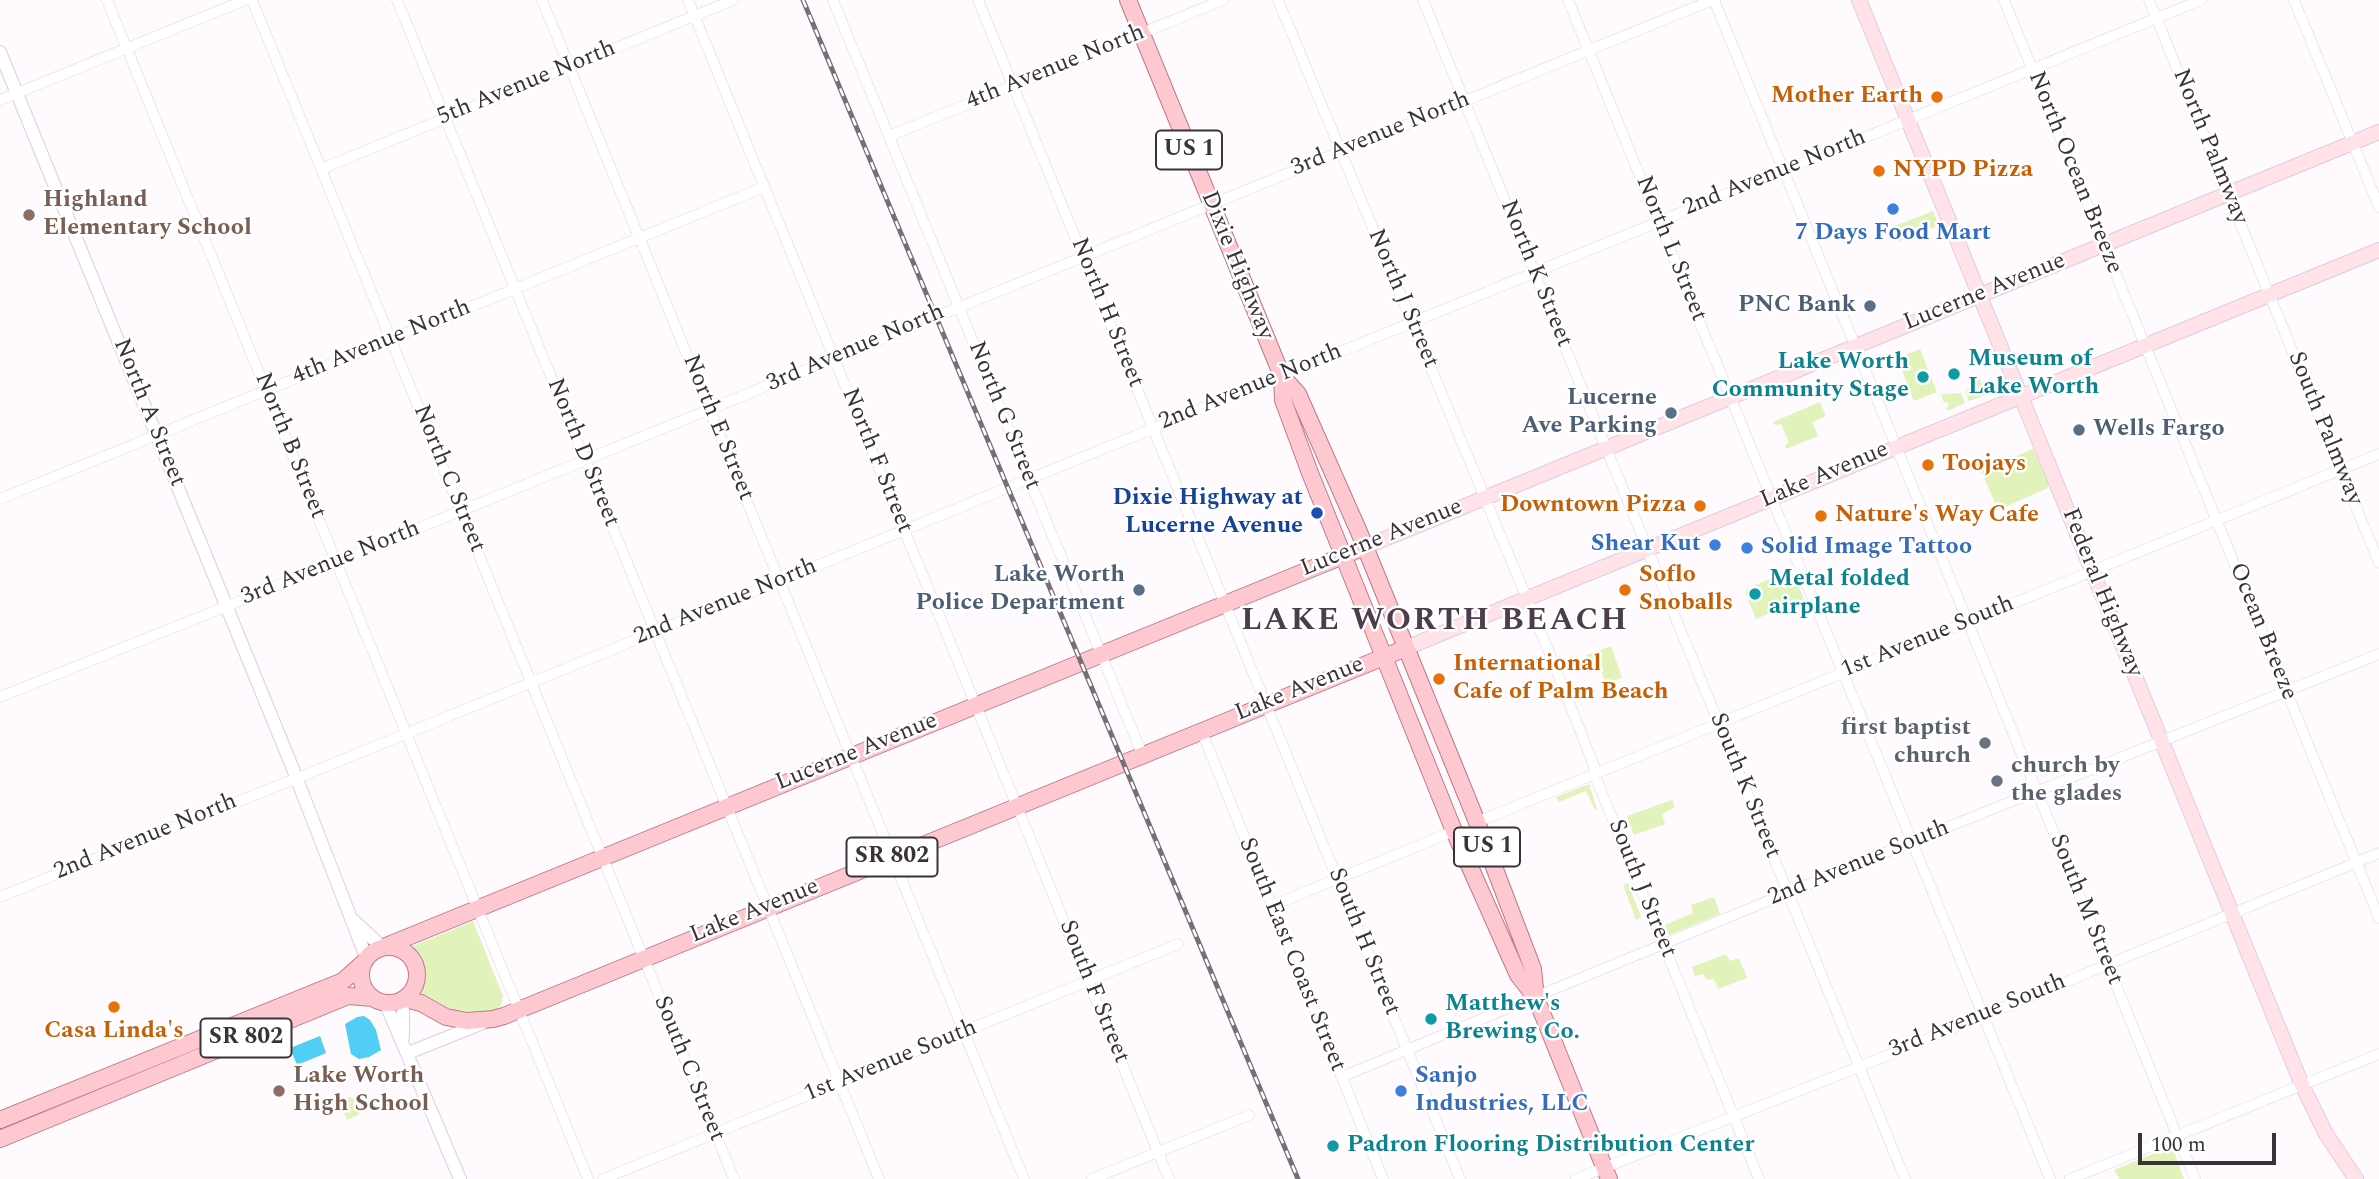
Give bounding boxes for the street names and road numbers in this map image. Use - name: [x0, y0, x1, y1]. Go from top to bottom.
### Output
- street label: 4th Avenue North: [963, 19, 1149, 117]
- street label: 5th Avenue North: [434, 35, 620, 133]
- street label: North Palmway: [2165, 65, 2253, 229]
- street label: North Ocean Breeze: [2020, 68, 2128, 278]
- street label: 3rd Avenue North: [1287, 86, 1475, 184]
- street label: 2nd Avenue North: [1679, 124, 1871, 224]
- road number: US 1: [1156, 130, 1222, 169]
- street label: North L Street: [1628, 172, 1712, 326]
- street label: Dixie Highway: [1193, 187, 1279, 345]
- street label: North K Street: [1492, 196, 1578, 352]
- street label: North J Street: [1360, 225, 1444, 373]
- street label: North H Street: [1063, 234, 1149, 392]
- street label: Lucerne Avenue: [1900, 247, 2070, 339]
- street label: 4th Avenue North: [289, 294, 475, 392]
- street label: 3rd Avenue North: [763, 299, 949, 399]
- street label: North A Street: [105, 335, 191, 491]
- street label: North G Street: [960, 338, 1046, 494]
- street label: 2nd Avenue North: [1155, 338, 1347, 438]
- street label: South Palmway: [2280, 348, 2368, 510]
- street label: North E Street: [675, 351, 759, 505]
- street label: North B Street: [247, 369, 331, 523]
- street label: North D Street: [539, 374, 625, 532]
- street label: North F Street: [834, 384, 918, 538]
- street label: North C Street: [405, 401, 491, 557]
- street label: Lake Avenue: [1757, 436, 1893, 516]
- street label: Lucerne Avenue: [1297, 493, 1467, 585]
- street label: Federal Highway: [2054, 504, 2148, 682]
- street label: 3rd Avenue North: [237, 515, 425, 613]
- street label: 2nd Avenue North: [630, 553, 822, 653]
- street label: Ocean Breeze: [2221, 559, 2303, 705]
- street label: 1st Avenue South: [1837, 590, 2019, 686]
- street label: Lake Avenue: [1231, 651, 1369, 729]
- street label: Lucerne Avenue: [772, 707, 942, 799]
- street label: South K Street: [1702, 709, 1786, 863]
- street label: 2nd Avenue North: [50, 788, 242, 888]
- street label: 2nd Avenue South: [1764, 815, 1954, 913]
- street label: South J Street: [1600, 816, 1682, 962]
- road number: US 1: [1454, 828, 1520, 866]
- street label: South M Street: [2042, 830, 2128, 990]
- street label: South East Coast Street: [1231, 834, 1351, 1076]
- road number: SR 802: [846, 838, 938, 876]
- street label: South H Street: [1320, 864, 1406, 1020]
- street label: Lake Avenue: [686, 873, 824, 951]
- street label: South F Street: [1051, 916, 1135, 1068]
- street label: 3rd Avenue South: [1885, 968, 2071, 1066]
- street label: South C Street: [646, 992, 730, 1146]
- street label: 1st Avenue South: [800, 1014, 982, 1110]
- road number: SR 802: [201, 1018, 292, 1058]

